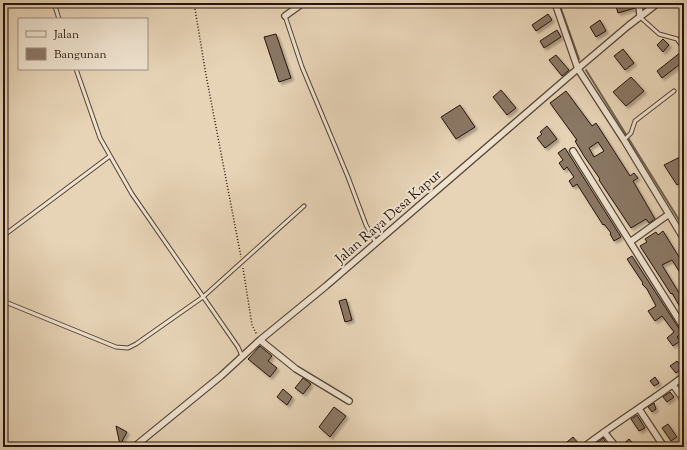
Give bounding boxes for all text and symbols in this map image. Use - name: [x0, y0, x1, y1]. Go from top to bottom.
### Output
- legend: [18, 18, 148, 70]
- text: Jalan: [53, 26, 79, 44]
- text: Bangunan: [54, 46, 107, 64]
- street label: Jalan Raya Desa Kapur: [331, 165, 447, 270]

